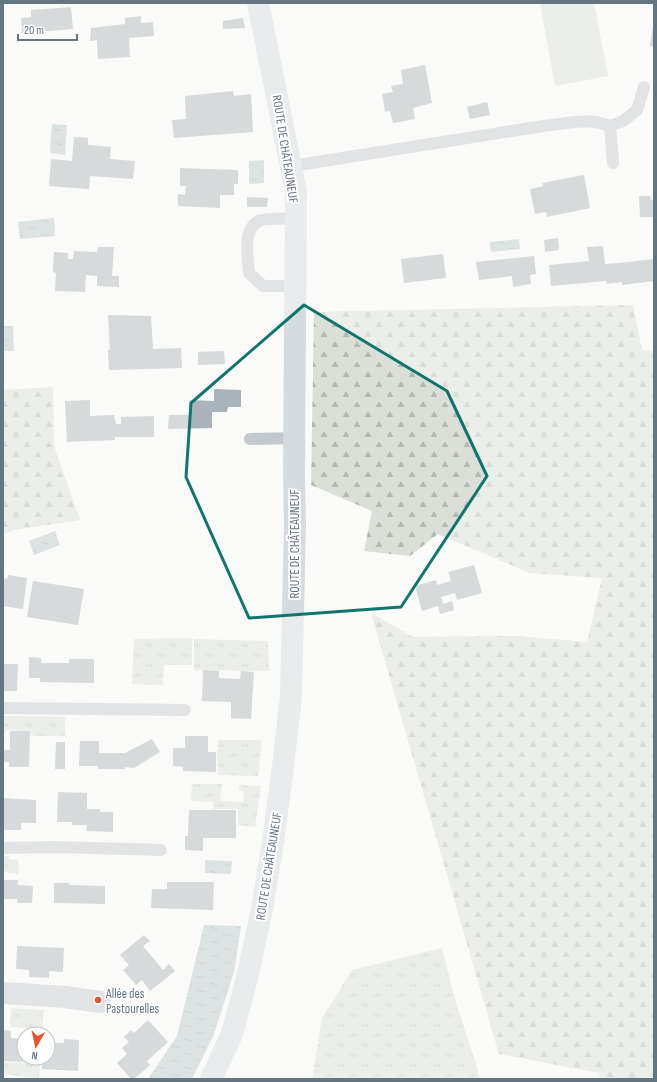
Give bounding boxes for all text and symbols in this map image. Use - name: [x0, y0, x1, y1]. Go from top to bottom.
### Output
- scale bar: [18, 16, 77, 42]
- text: 20 m: [24, 23, 44, 38]
- street label: ROUTE DE CHÂTEAUNEUF: [269, 94, 301, 204]
- street label: ROUTE DE CHÂTEAUNEUF: [287, 489, 303, 599]
- street label: ROUTE DE CHÂTEAUNEUF: [253, 811, 285, 921]
- place label: Allée des Pastourelles: [105, 986, 159, 1017]
- marker: Allée des Pastourelles: [93, 995, 103, 1005]
- north arrow: [16, 1026, 56, 1066]
- text: N: [30, 1048, 38, 1062]

